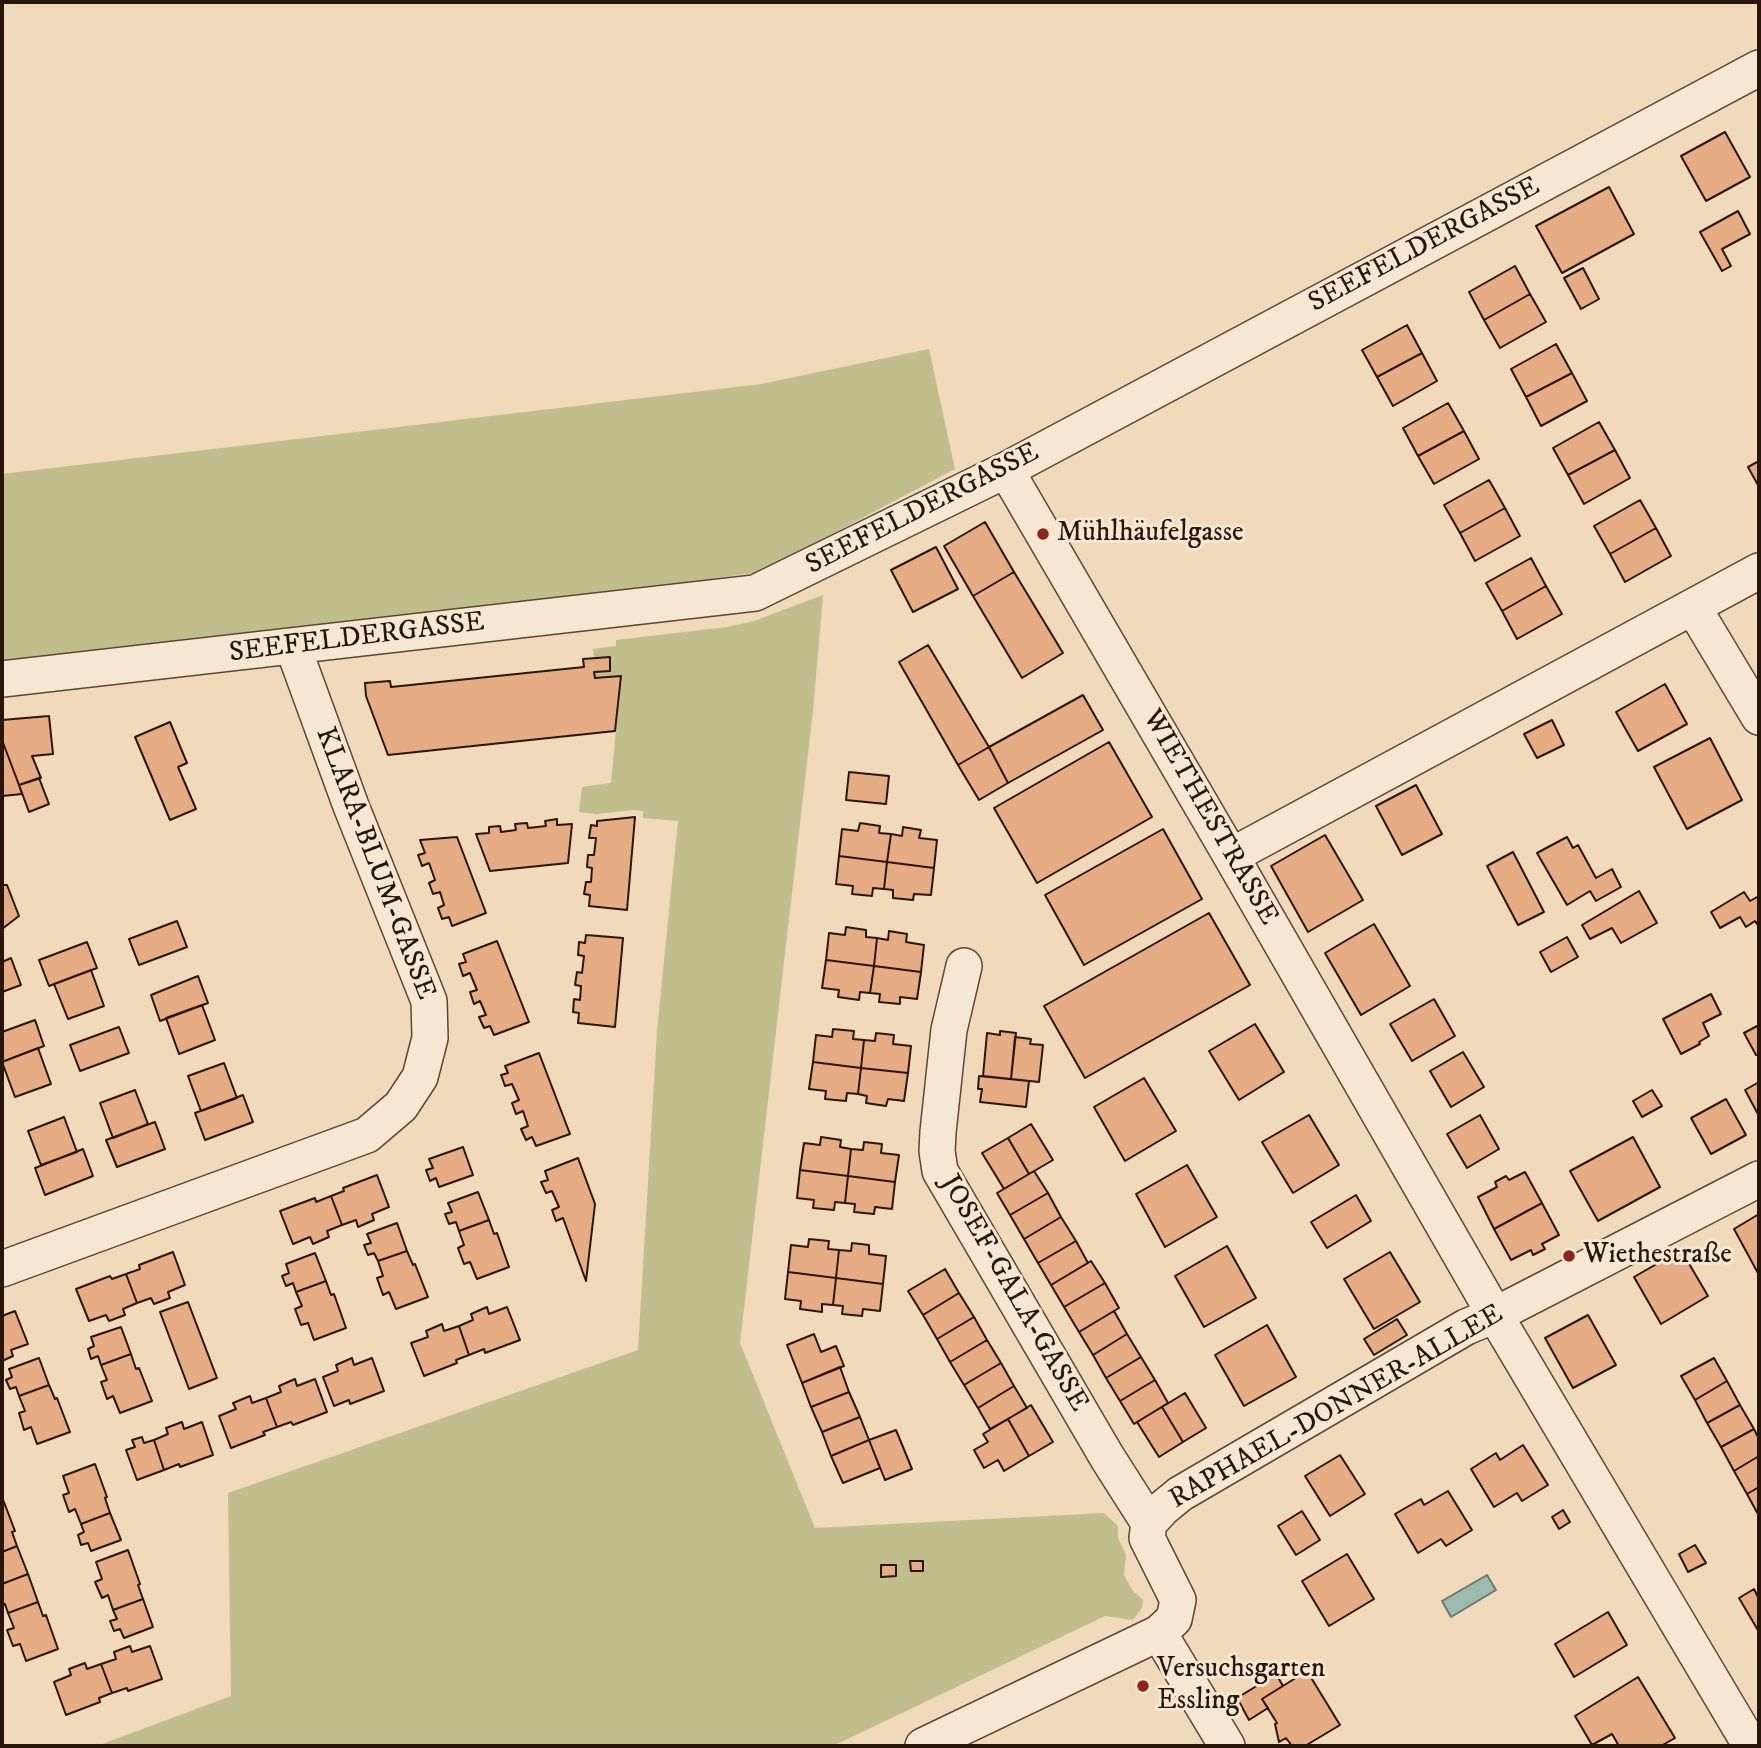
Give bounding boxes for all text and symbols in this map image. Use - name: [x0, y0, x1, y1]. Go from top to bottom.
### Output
- street label: SEEFELDERGASSE: [1304, 171, 1546, 321]
- street label: SEEFELDERGASSE: [801, 437, 1045, 583]
- place label: Mühlhäufelgasse: [1057, 517, 1244, 551]
- marker: Mühlhäufelgasse: [1035, 526, 1051, 542]
- street label: SEEFELDERGASSE: [227, 607, 487, 671]
- street label: WIETHESTRASSE: [1134, 704, 1284, 932]
- street label: KLARA-BLUM-GASSE: [307, 723, 441, 1005]
- street label: JOSEF-GALA-GASSE: [932, 1170, 1094, 1418]
- place label: Wiethestraße: [1583, 1239, 1732, 1273]
- marker: Wiethestraße: [1561, 1248, 1577, 1264]
- street label: RAPHAEL-DONNER-ALLEE: [1164, 1299, 1510, 1517]
- place label: Versuchsgarten Essling: [1157, 1653, 1325, 1719]
- marker: Versuchsgarten Essling: [1135, 1678, 1151, 1694]

